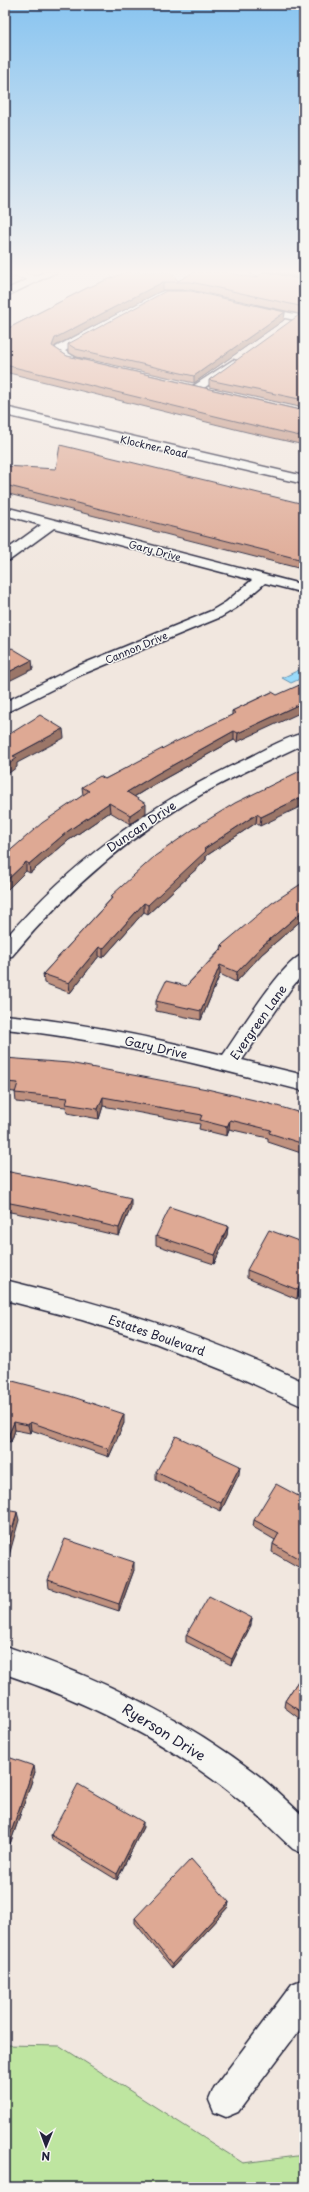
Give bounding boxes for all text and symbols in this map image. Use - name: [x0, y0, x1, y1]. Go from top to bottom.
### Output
- street label: Klockner Road: [119, 431, 189, 461]
- street label: Gary Drive: [127, 536, 183, 564]
- street label: Cannon Drive: [103, 627, 169, 667]
- street label: Duncan Drive: [103, 796, 180, 856]
- street label: Evergreen Lane: [225, 981, 291, 1063]
- street label: Gary Drive: [123, 1031, 189, 1063]
- street label: Estates Boulevard: [106, 1310, 208, 1360]
- street label: Ryerson Drive: [118, 1698, 210, 1766]
- north arrow: [26, 2126, 66, 2166]
- text: N: [41, 2148, 50, 2165]

